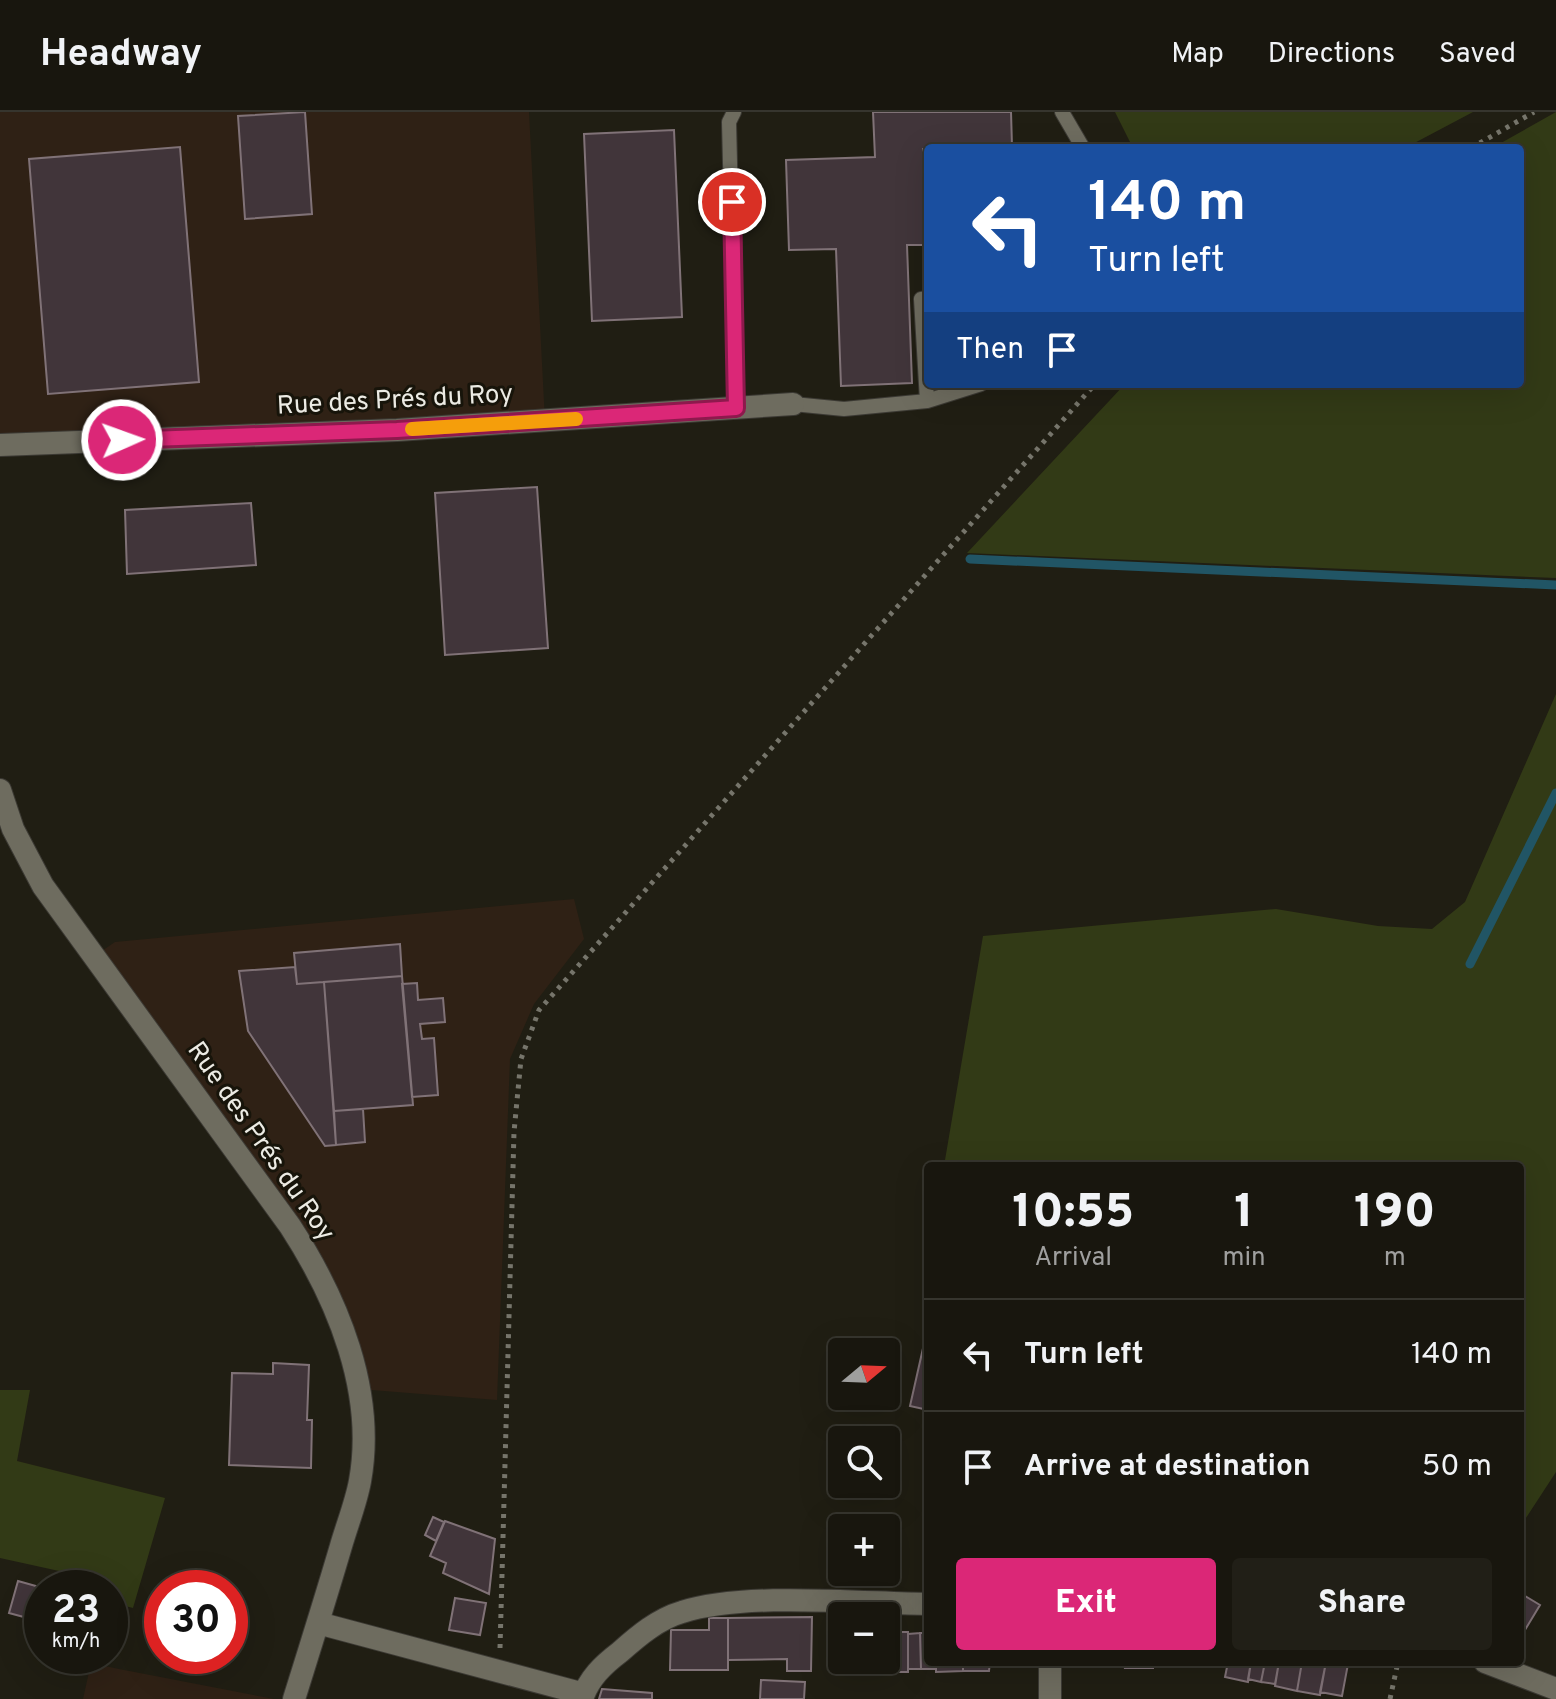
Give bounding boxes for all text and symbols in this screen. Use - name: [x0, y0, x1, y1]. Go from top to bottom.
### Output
- text: Headway: [40, 31, 202, 80]
- text: Map: [1171, 37, 1224, 73]
- text: Directions: [1268, 37, 1395, 73]
- text: Saved: [1439, 37, 1516, 73]
- pin: [698, 168, 766, 236]
- text: 140 m: [1088, 170, 1246, 240]
- icon: left: [956, 176, 1060, 280]
- icon: arrive: [710, 180, 754, 224]
- text: Turn left: [1088, 239, 1225, 285]
- icon: arrive: [1040, 328, 1084, 372]
- text: Then: [956, 332, 1024, 369]
- street label: Rue des Prés du Roy: [276, 378, 514, 424]
- position arrow: [80, 398, 164, 482]
- street label: Rue des Prés du Roy: [179, 1036, 341, 1248]
- text: 10:55: [1012, 1184, 1134, 1244]
- text: 1: [1234, 1184, 1254, 1244]
- text: 190: [1354, 1184, 1436, 1244]
- text: Arrival: [1034, 1242, 1112, 1275]
- text: min: [1222, 1242, 1266, 1275]
- text: m: [1384, 1242, 1406, 1275]
- icon: left: [956, 1333, 1000, 1377]
- text: Turn left: [1024, 1337, 1144, 1374]
- text: 140 m: [1411, 1337, 1492, 1374]
- north arrow: [828, 1338, 900, 1410]
- map controls: [828, 1338, 900, 1674]
- button: search: [828, 1426, 900, 1498]
- icon: arrive: [956, 1445, 1000, 1489]
- text: Arrive at destination: [1024, 1449, 1310, 1486]
- text: 50 m: [1422, 1449, 1492, 1486]
- button: +: [828, 1514, 900, 1586]
- button: Exit: [956, 1558, 1216, 1650]
- button: Share: [1232, 1558, 1492, 1650]
- speed limit sign: 30: [144, 1570, 248, 1674]
- text: 23: [52, 1587, 100, 1637]
- button: −: [828, 1602, 900, 1674]
- text: km/h: [52, 1629, 100, 1655]

